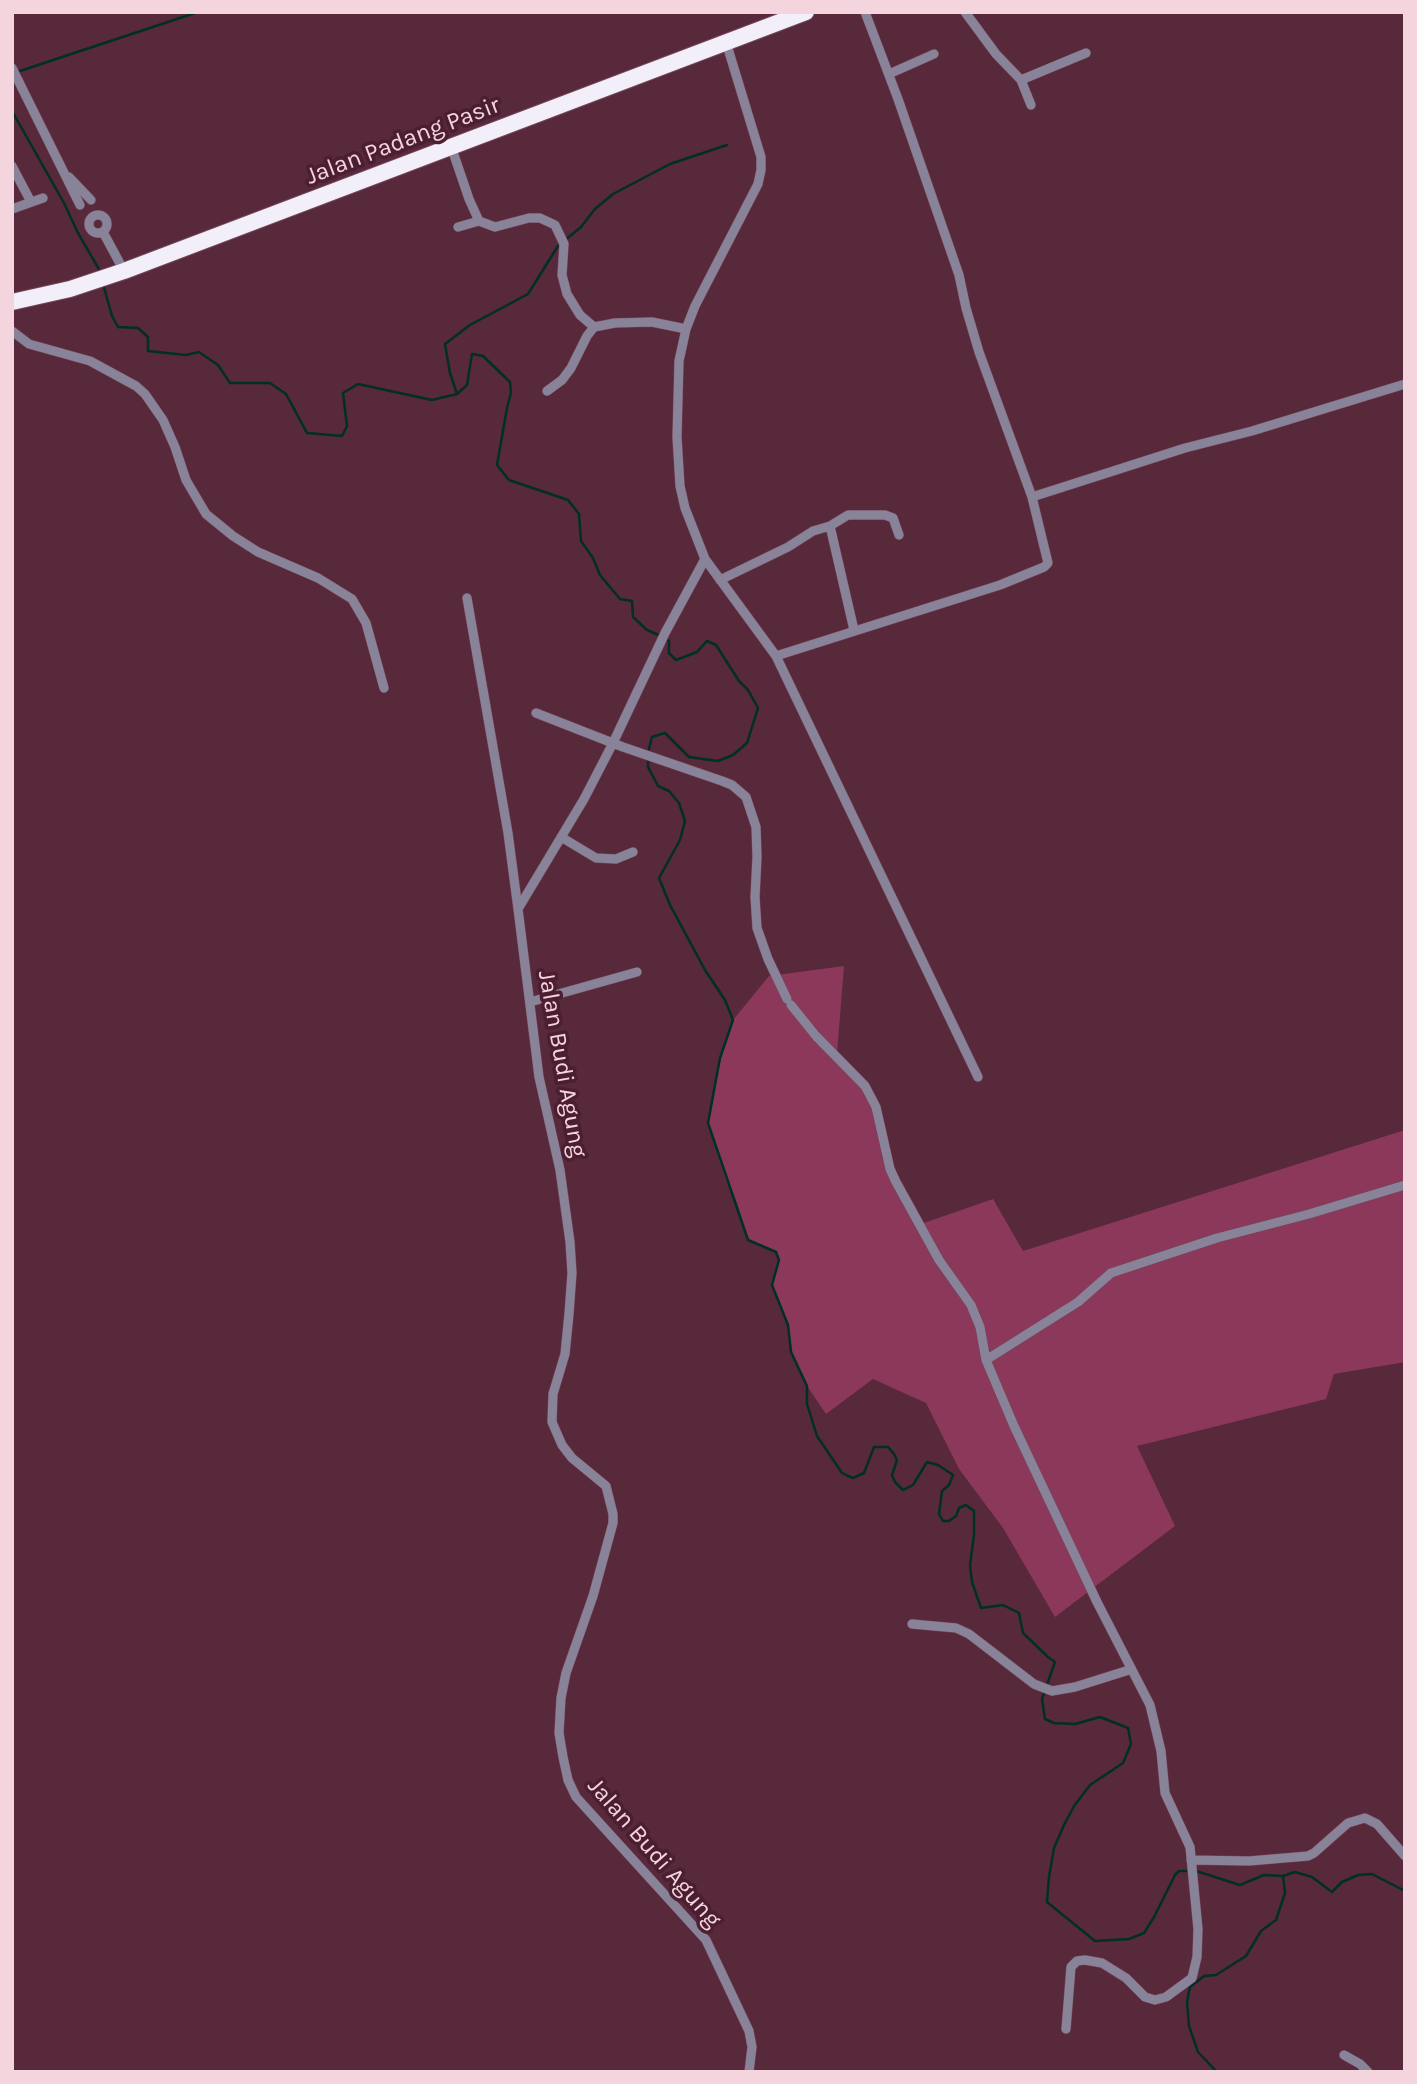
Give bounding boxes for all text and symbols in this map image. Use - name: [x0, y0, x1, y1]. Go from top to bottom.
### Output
- street label: Jalan Padang Pasir: [302, 91, 504, 191]
- street label: Jalan Budi Agung: [531, 968, 593, 1160]
- street label: Jalan Budi Agung: [581, 1772, 727, 1934]

